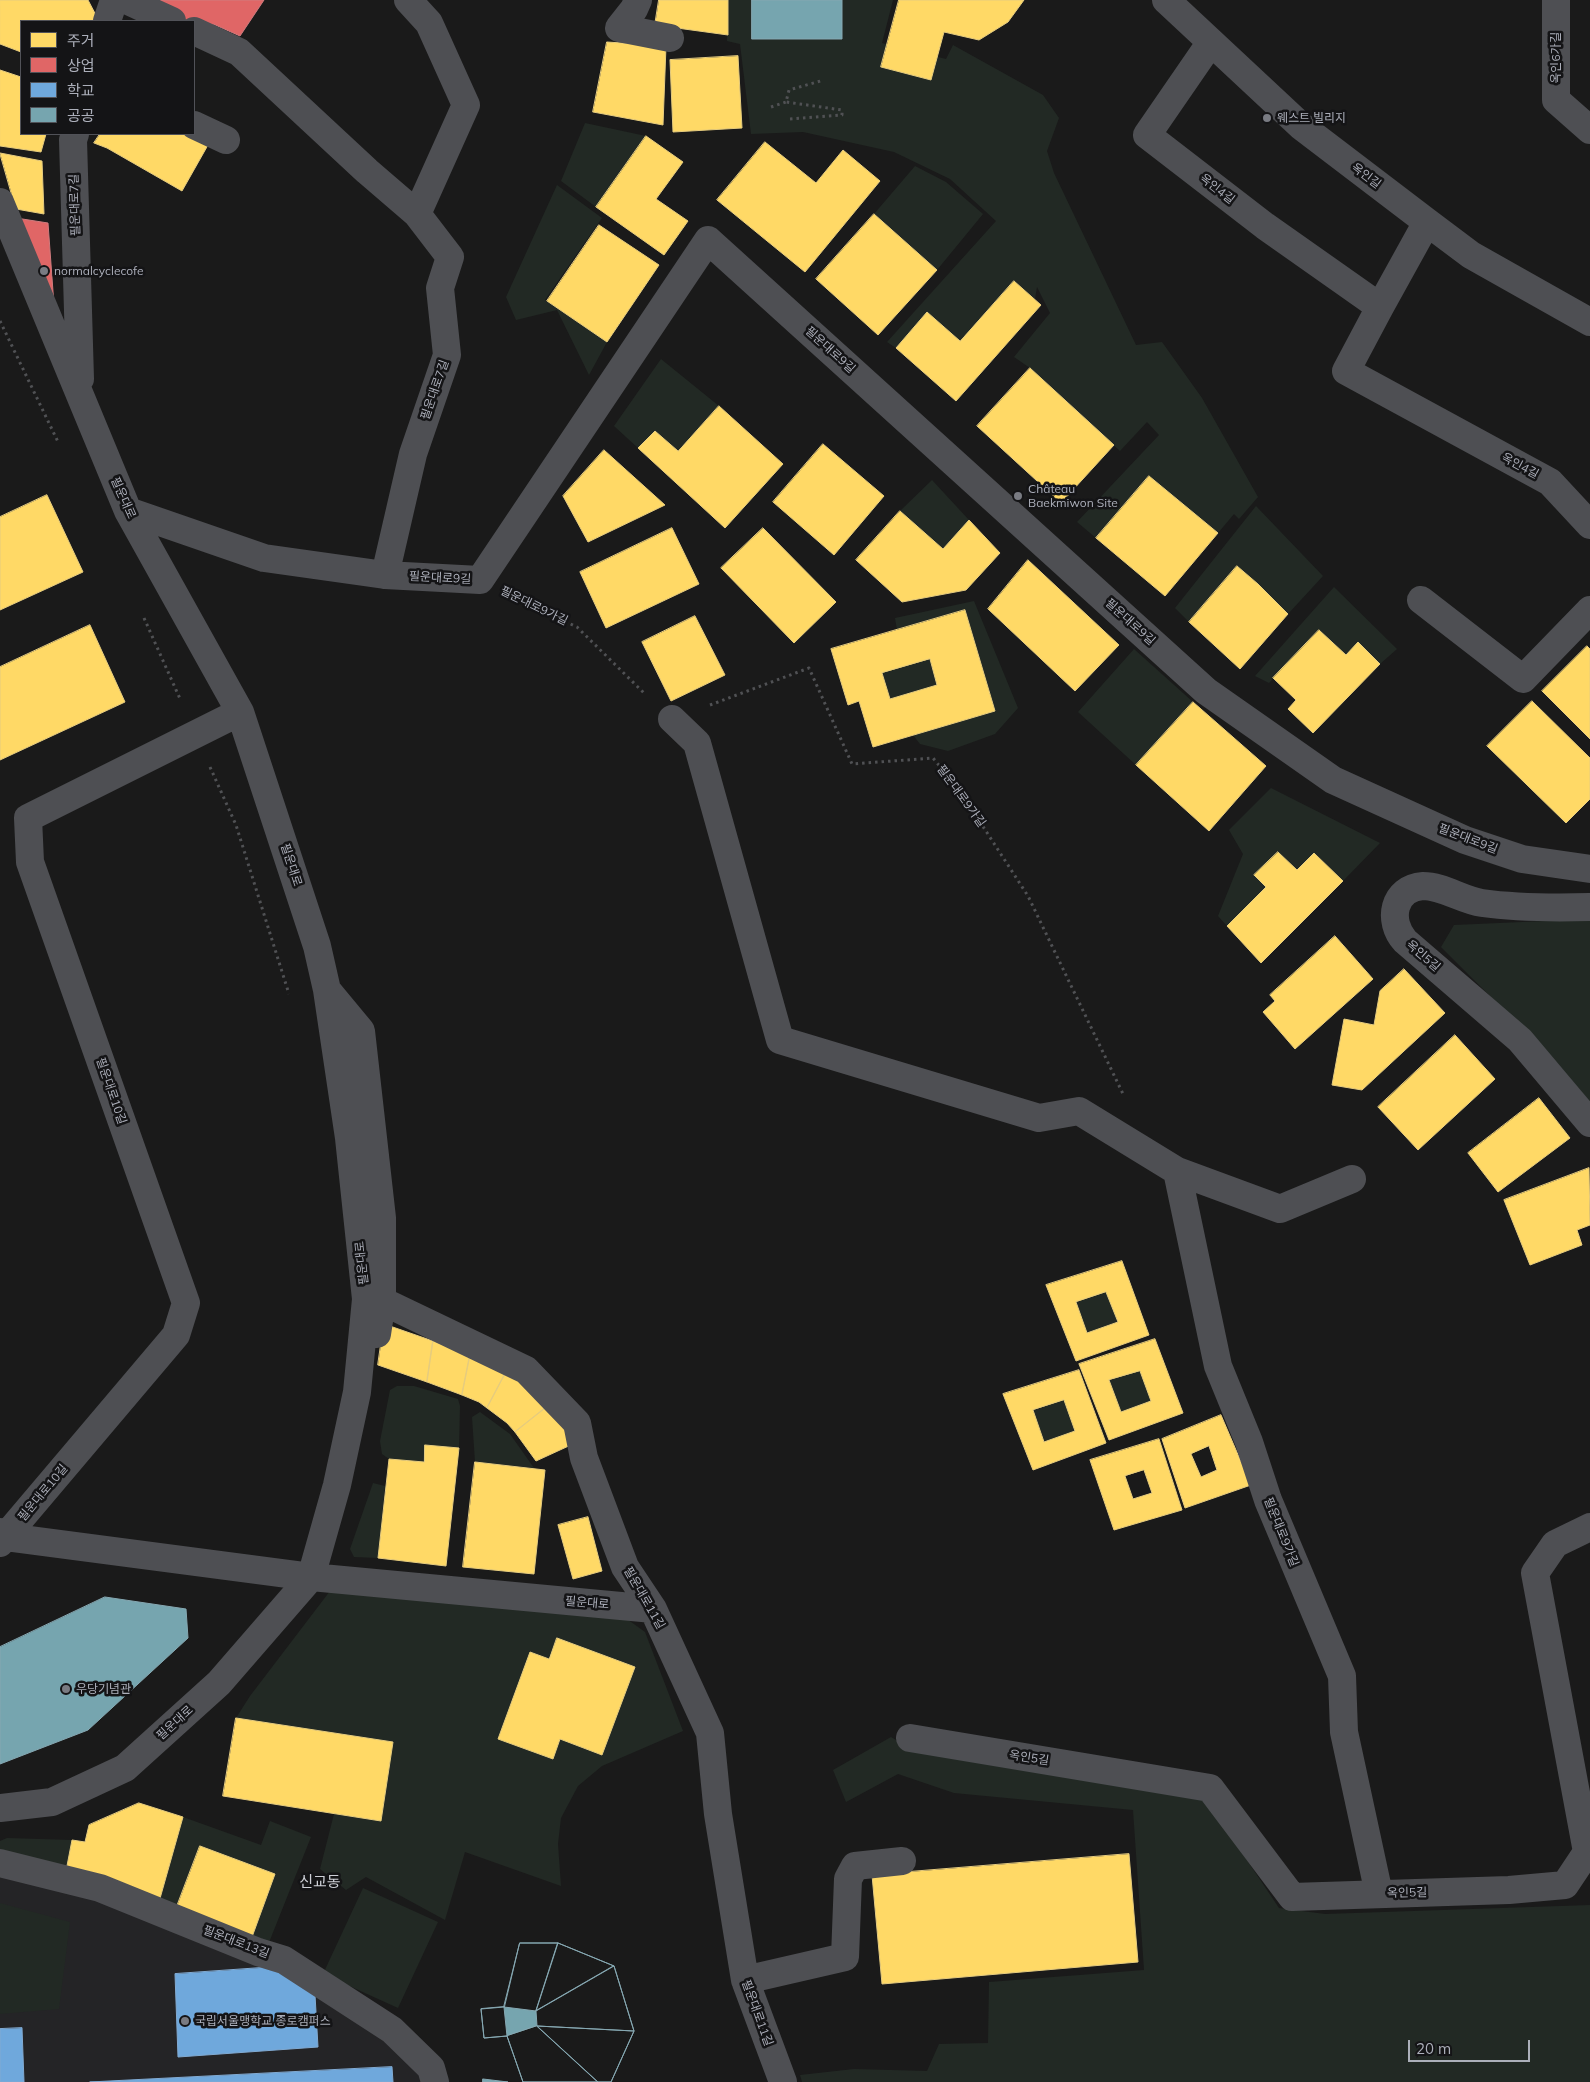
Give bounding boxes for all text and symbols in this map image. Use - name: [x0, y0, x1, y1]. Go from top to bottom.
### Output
- legend: [20, 20, 195, 135]
- text: 주거: [67, 31, 95, 50]
- street label: 옥인6가길: [1549, 32, 1563, 84]
- text: 상업: [67, 56, 95, 75]
- text: 학교: [67, 81, 95, 100]
- text: 공공: [67, 106, 95, 125]
- place label: 웨스트 빌리지: [1277, 111, 1346, 125]
- marker: 웨스트 빌리지: [1261, 112, 1273, 124]
- street label: 옥인길: [1348, 160, 1384, 192]
- street label: 옥인4길: [1197, 171, 1237, 207]
- street label: 필운대로7길: [67, 174, 83, 236]
- place label: normalcyclecofe: [54, 264, 143, 278]
- marker: normalcyclecofe: [38, 265, 50, 277]
- street label: 필운대로9길: [802, 324, 858, 376]
- street label: 필운대로7길: [418, 358, 452, 422]
- street label: 옥인4길: [1499, 450, 1541, 482]
- street label: 필운대로: [107, 475, 139, 521]
- place label: Château Baekmiwon Site: [1028, 482, 1118, 510]
- marker: Château Baekmiwon Site: [1012, 490, 1024, 502]
- street label: 필운대로9길: [408, 569, 472, 587]
- street label: 필운대로9가길: [498, 583, 570, 629]
- street label: 필운대로9길: [1102, 596, 1158, 648]
- street label: 필운대로9가길: [934, 762, 988, 830]
- street label: 필운대로9길: [1436, 821, 1500, 857]
- street label: 필운대로: [277, 842, 305, 888]
- street label: 옥인5길: [1403, 937, 1443, 975]
- street label: 필운대로10길: [93, 1056, 129, 1126]
- street label: 필운대로: [353, 1240, 371, 1286]
- street label: 필운대로10길: [15, 1462, 71, 1524]
- street label: 필운대로9가길: [1261, 1495, 1301, 1569]
- street label: 필운대로11길: [620, 1564, 668, 1632]
- street label: 필운대로: [564, 1594, 610, 1612]
- place label: 우당기념관: [76, 1682, 131, 1696]
- marker: 우당기념관: [60, 1683, 72, 1695]
- street label: 필운대로: [154, 1703, 196, 1743]
- street label: 옥인5길: [1008, 1748, 1050, 1768]
- district label: 신교동: [299, 1873, 341, 1891]
- street label: 옥인5길: [1387, 1885, 1427, 1901]
- street label: 필운대로13길: [201, 1923, 271, 1961]
- street label: 필운대로11길: [738, 1978, 776, 2048]
- place label: 국립서울맹학교 종로캠퍼스: [195, 2014, 331, 2028]
- marker: 국립서울맹학교 종로캠퍼스: [179, 2015, 191, 2027]
- scale bar: [1410, 2030, 1532, 2062]
- text: 20 m: [1416, 2039, 1451, 2058]

